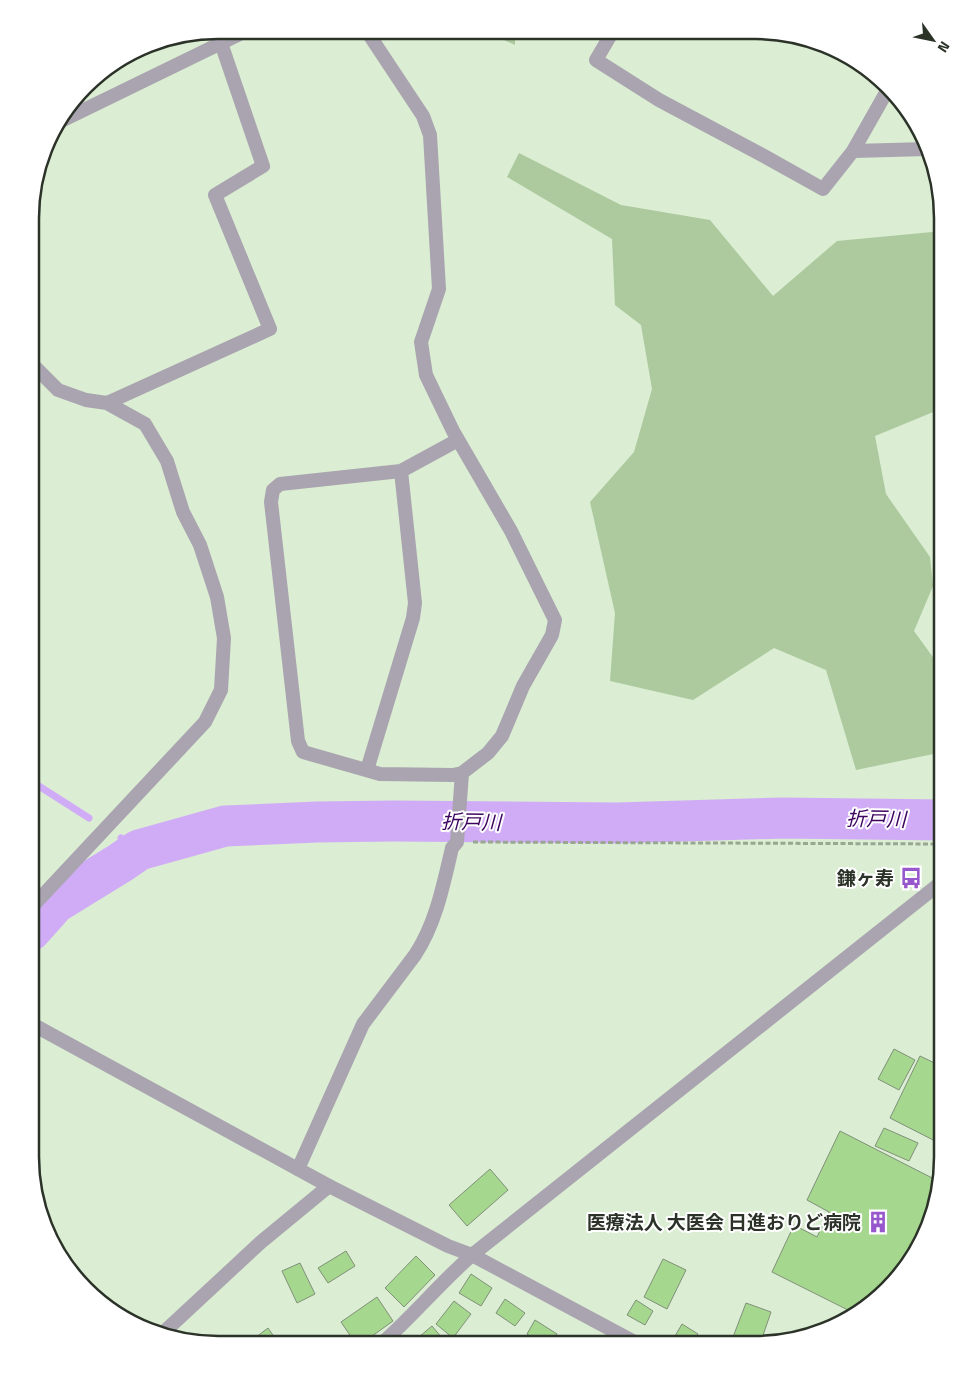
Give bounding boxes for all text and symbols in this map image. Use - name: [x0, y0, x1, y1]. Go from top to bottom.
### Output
- north arrow: [908, 15, 958, 65]
- text: N: [933, 38, 956, 57]
- water label: 折戸川: [846, 802, 908, 835]
- water label: 折戸川: [441, 805, 503, 838]
- place label: 鎌ヶ寿: [836, 863, 894, 892]
- bus stop icon: 鎌ヶ寿: [898, 865, 924, 891]
- place label: 医療法人 大医会 日進おりど病院: [587, 1207, 861, 1236]
- building icon: 医療法人 大医会 日進おりど病院: [865, 1209, 891, 1235]

